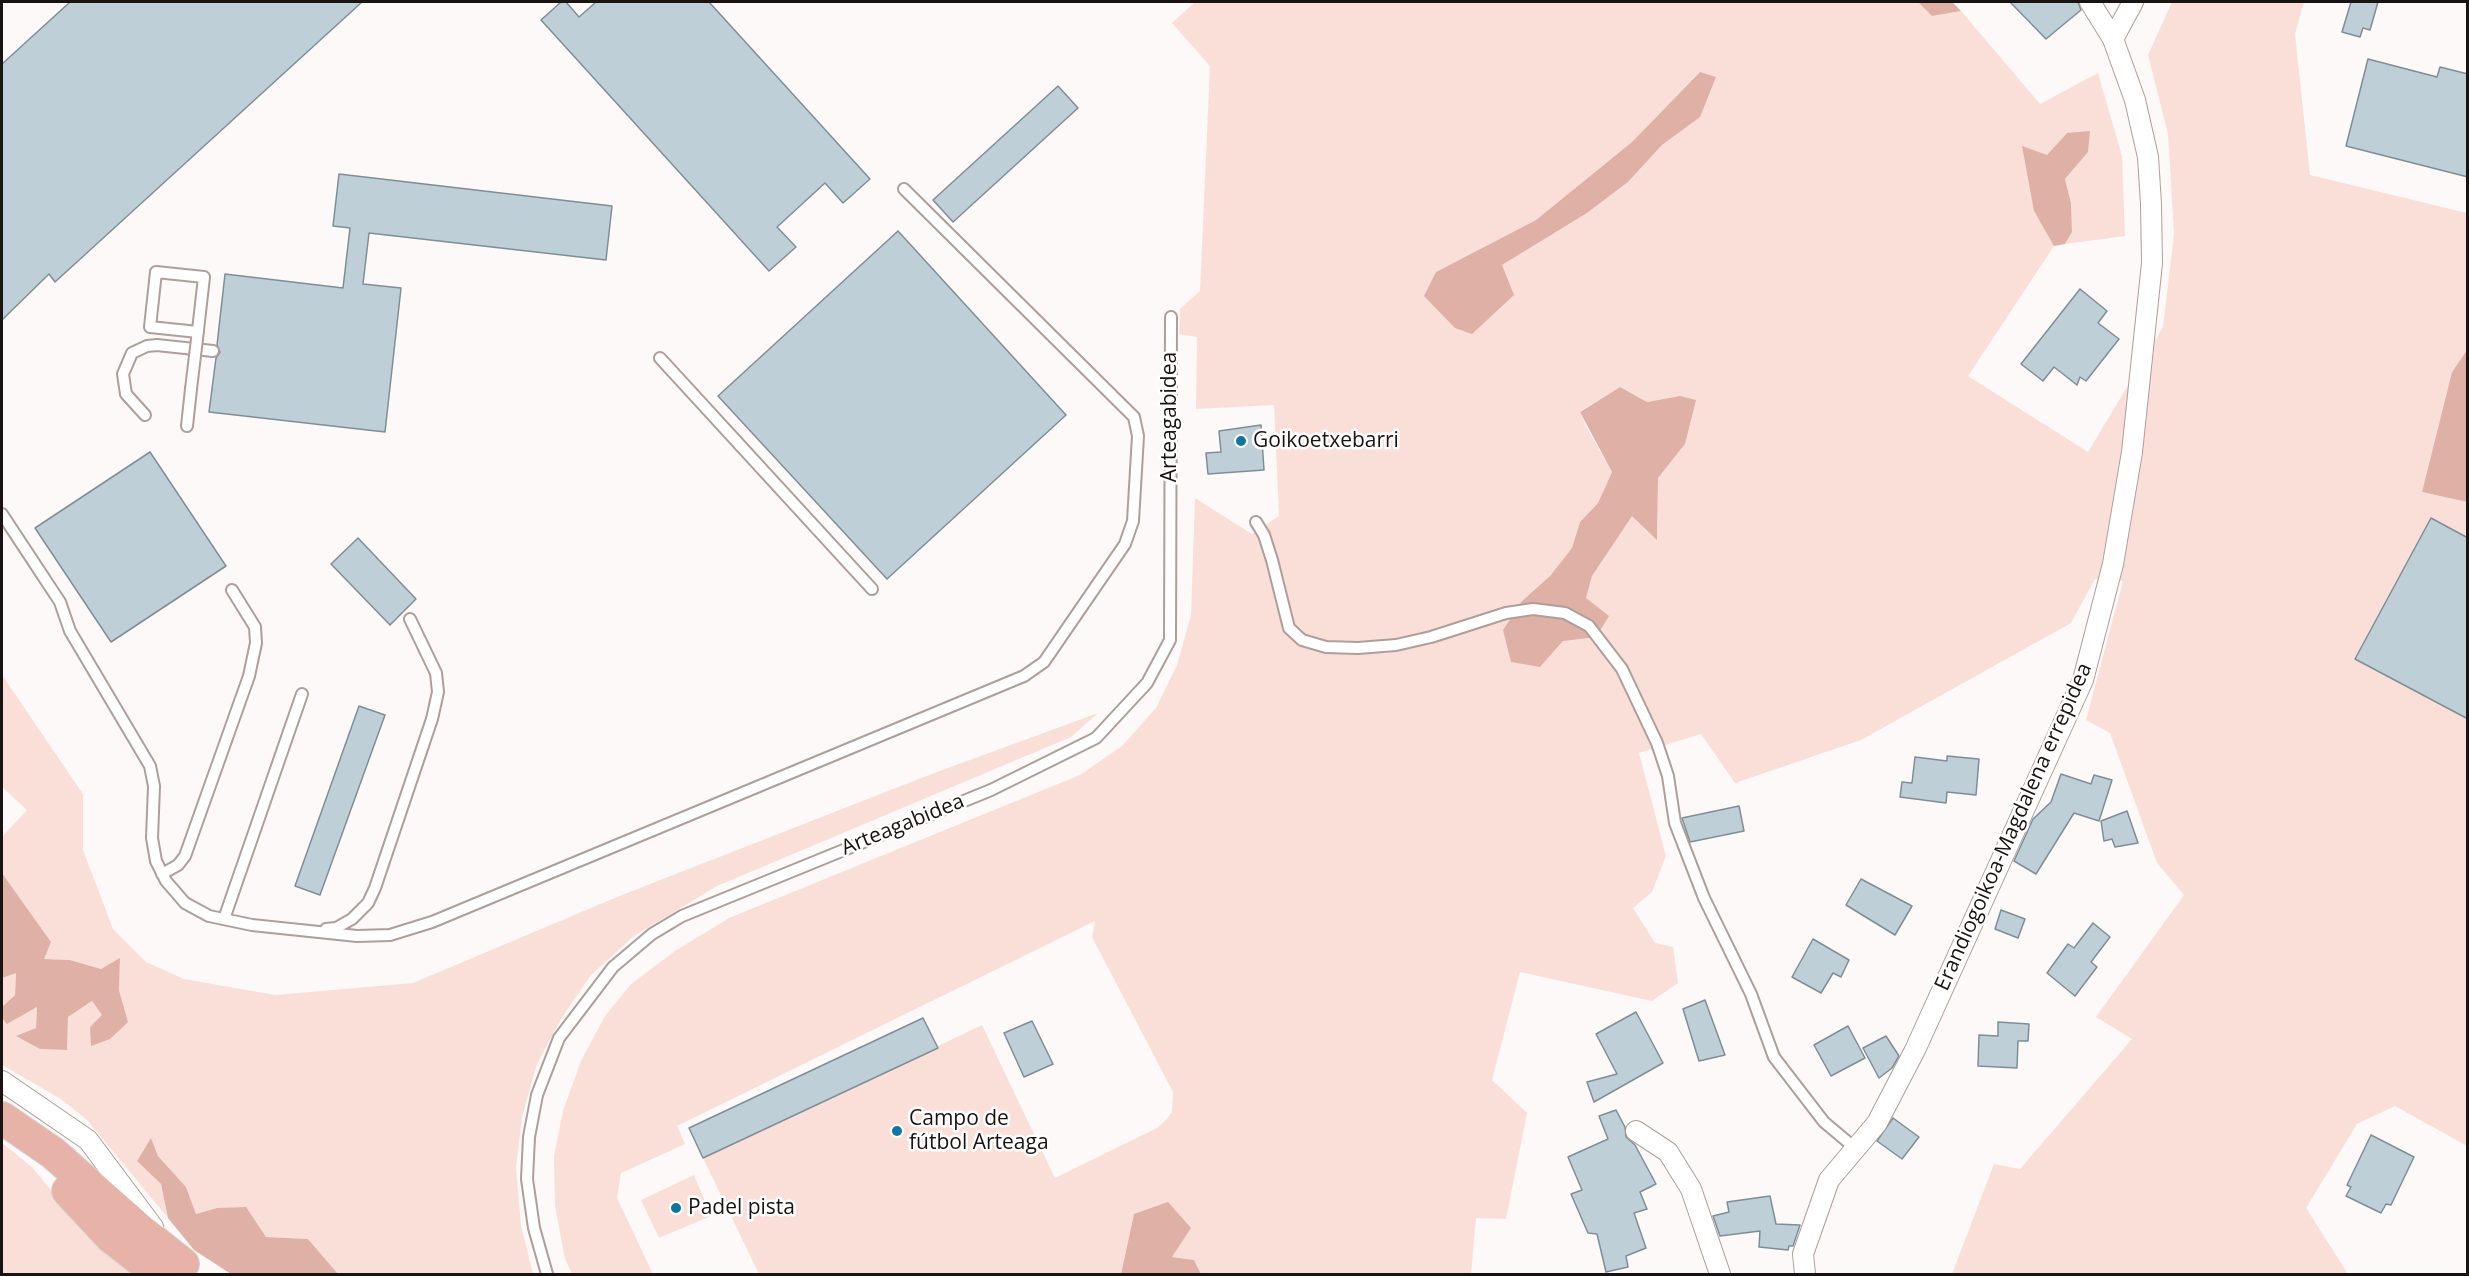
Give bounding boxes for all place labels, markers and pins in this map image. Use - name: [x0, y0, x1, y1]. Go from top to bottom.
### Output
- place label: Goikoetxebarri: [1253, 428, 1399, 454]
- marker: Goikoetxebarri: [1234, 434, 1248, 448]
- place label: Campo de fútbol Arteaga: [909, 1106, 1049, 1156]
- marker: Campo de fútbol Arteaga: [890, 1124, 904, 1138]
- place label: Padel pista: [688, 1195, 795, 1221]
- marker: Padel pista: [669, 1201, 683, 1215]

